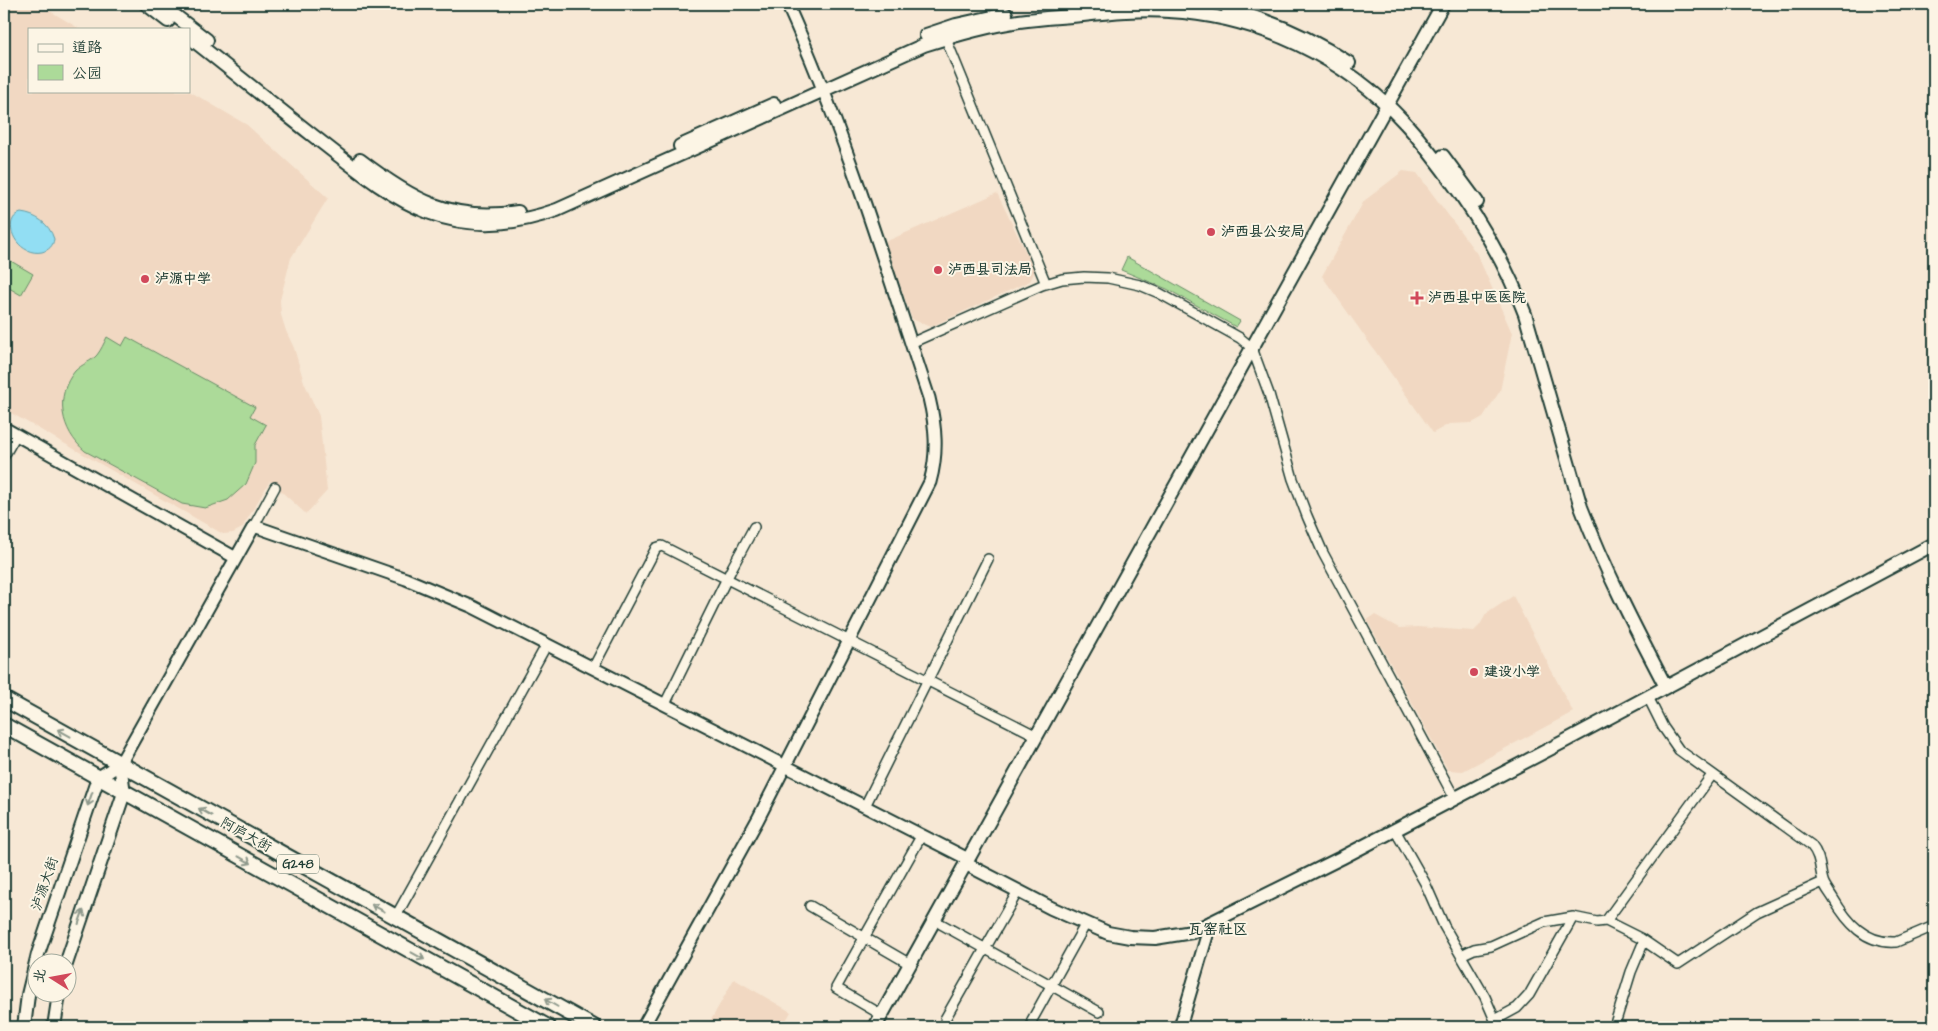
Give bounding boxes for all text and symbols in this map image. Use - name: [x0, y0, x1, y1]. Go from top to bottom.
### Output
- legend: [28, 28, 190, 92]
- text: 道路: [72, 37, 102, 58]
- text: 公园: [72, 63, 102, 84]
- place label: 泸西县公安局: [1221, 222, 1305, 242]
- marker: 泸西县公安局: [1205, 226, 1217, 238]
- place label: 泸西县司法局: [948, 260, 1032, 280]
- marker: 泸西县司法局: [932, 264, 944, 276]
- place label: 泸源中学: [155, 269, 211, 289]
- marker: 泸源中学: [139, 273, 151, 285]
- place label: 泸西县中医医院: [1428, 288, 1526, 308]
- marker: 泸西县中医医院: [1410, 291, 1424, 305]
- place label: 建设小学: [1484, 662, 1540, 682]
- marker: 建设小学: [1468, 666, 1480, 678]
- one-way arrow: [56, 728, 71, 738]
- one-way arrow: [85, 791, 94, 807]
- one-way arrow: [199, 807, 213, 817]
- street label: 阿庐大街: [217, 813, 275, 857]
- street label: 泸源大街: [26, 854, 64, 914]
- road number: G248: [277, 854, 319, 874]
- one-way arrow: [237, 856, 251, 866]
- one-way arrow: [371, 903, 386, 913]
- one-way arrow: [77, 910, 86, 925]
- district label: 瓦窑社区: [1188, 919, 1248, 940]
- one-way arrow: [410, 951, 425, 961]
- north arrow: [28, 954, 78, 1004]
- text: 北: [29, 967, 51, 984]
- one-way arrow: [544, 998, 559, 1008]

